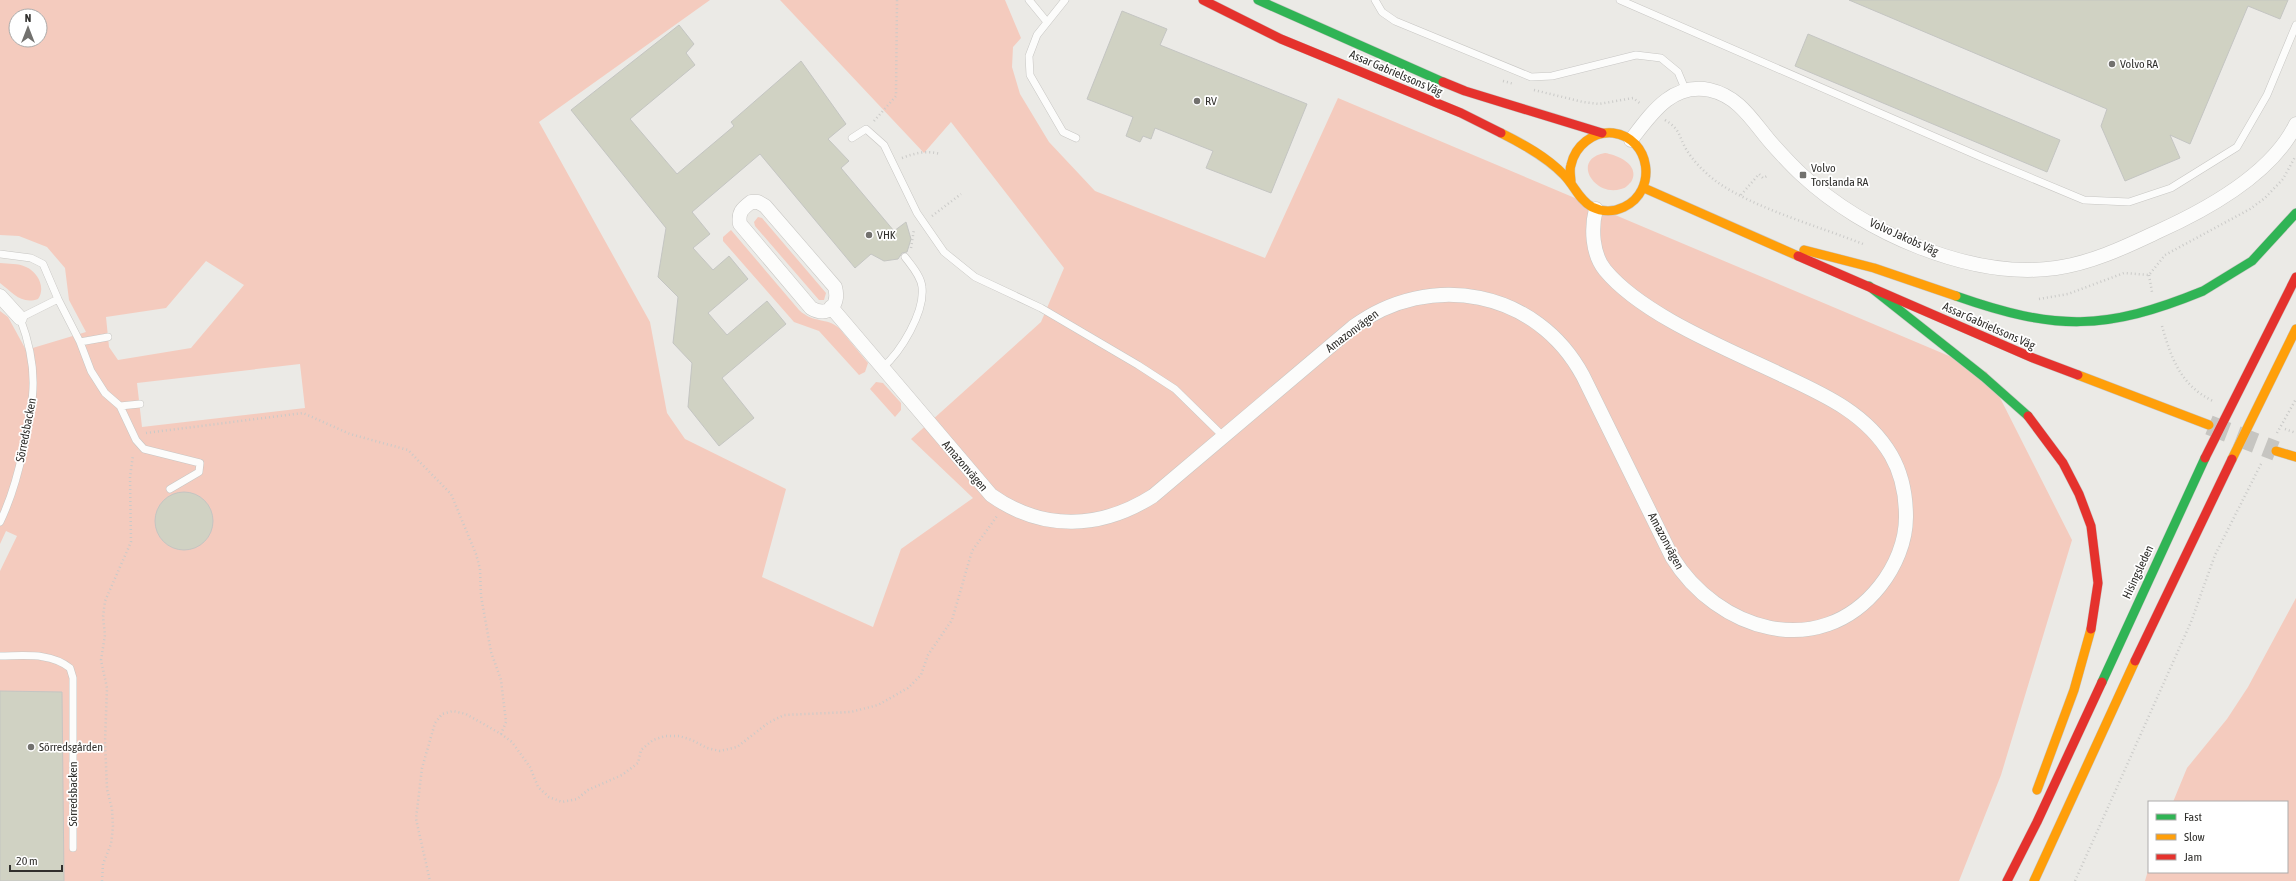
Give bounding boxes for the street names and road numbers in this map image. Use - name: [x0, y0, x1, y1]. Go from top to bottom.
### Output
- street label: Assar Gabrielssons Väg: [1347, 47, 1445, 99]
- street label: Volvo Jakobs Väg: [1867, 216, 1942, 259]
- street label: Assar Gabrielssons Väg: [1941, 299, 2038, 353]
- street label: Amazonvägen: [1323, 307, 1381, 355]
- street label: Sörredsbacken: [13, 397, 39, 463]
- street label: Amazonvägen: [939, 438, 991, 494]
- street label: Amazonvägen: [1645, 510, 1687, 572]
- street label: Hisingsleden: [2120, 543, 2156, 601]
- street label: Sörredsbacken: [66, 761, 80, 827]

